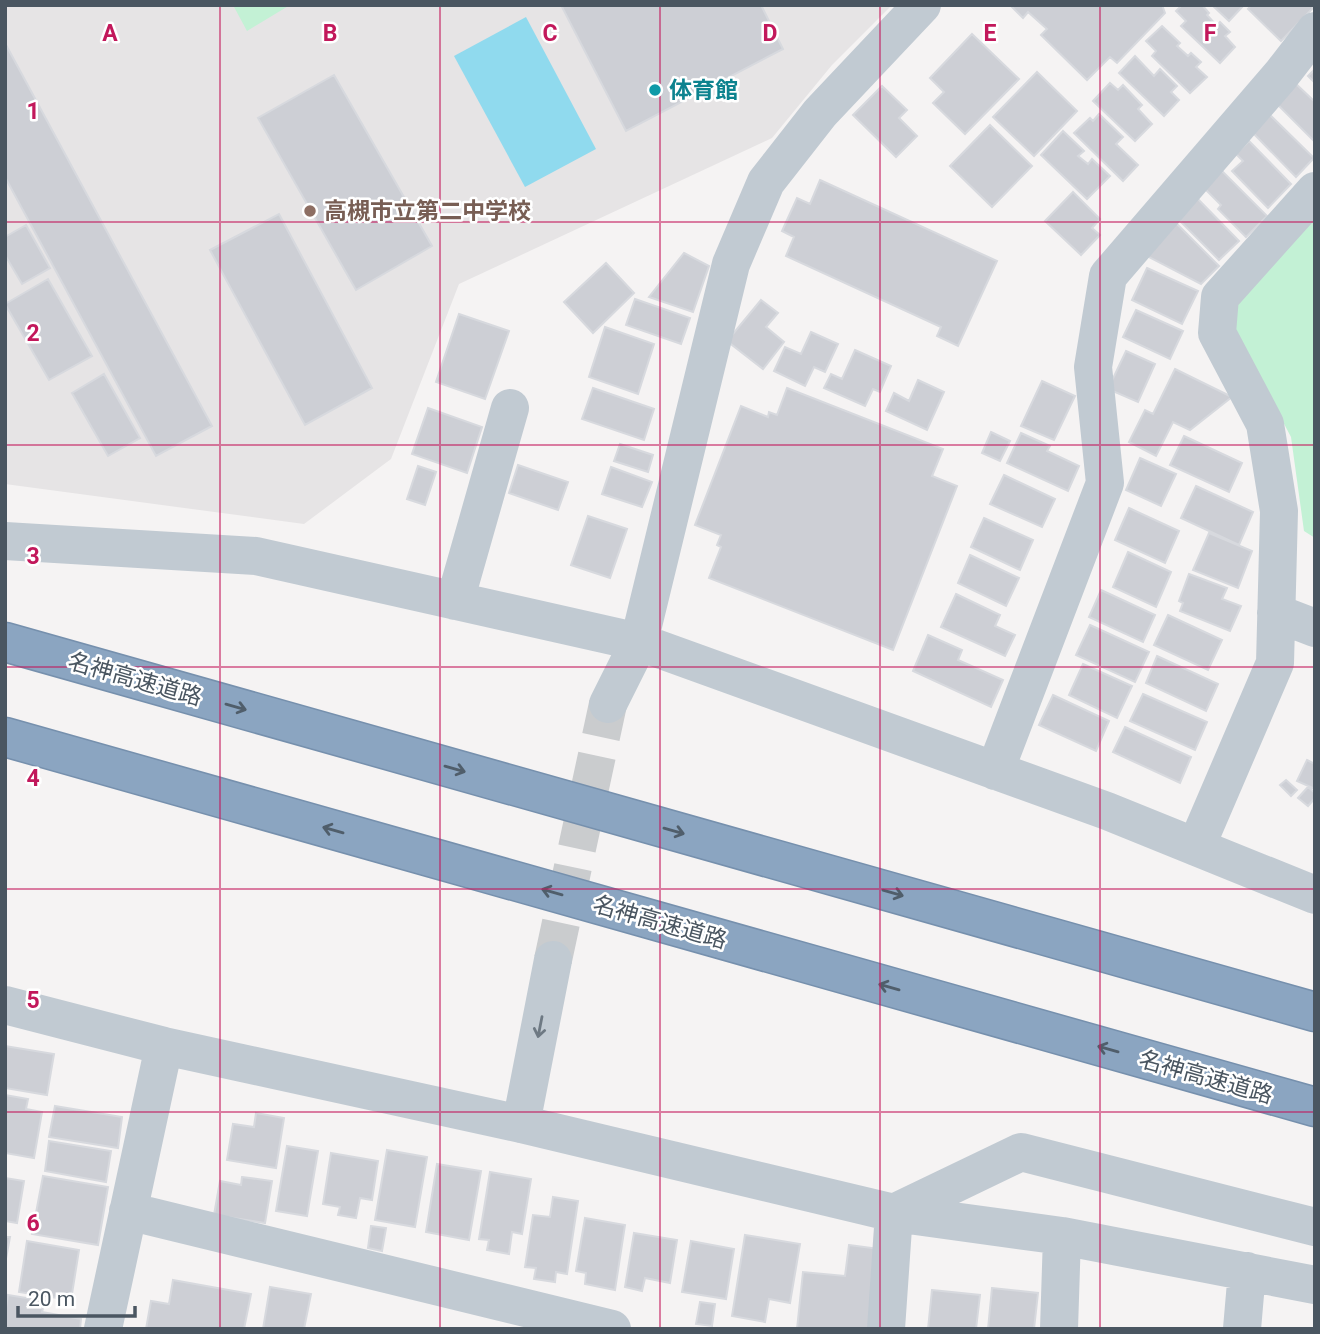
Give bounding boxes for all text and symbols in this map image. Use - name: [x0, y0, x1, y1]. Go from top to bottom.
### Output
- text: A: [102, 20, 118, 47]
- text: B: [323, 20, 337, 47]
- text: C: [542, 20, 558, 47]
- text: D: [763, 20, 777, 47]
- text: E: [984, 20, 997, 47]
- text: F: [1204, 20, 1217, 47]
- place label: 体育館: [669, 77, 738, 104]
- marker: 体育館: [647, 82, 663, 98]
- text: 1: [26, 98, 40, 125]
- place label: 高槻市立第二中学校: [324, 198, 531, 225]
- marker: 高槻市立第二中学校: [302, 203, 318, 219]
- text: 2: [26, 320, 40, 347]
- text: 3: [26, 543, 40, 570]
- street label: 名神高速道路: [65, 647, 205, 711]
- one-way arrow: [224, 701, 247, 714]
- one-way arrow: [443, 763, 466, 776]
- text: 4: [26, 765, 40, 792]
- one-way arrow: [322, 822, 344, 835]
- one-way arrow: [662, 825, 685, 838]
- one-way arrow: [541, 884, 563, 897]
- one-way arrow: [882, 887, 904, 900]
- street label: 名神高速道路: [590, 890, 730, 954]
- one-way arrow: [878, 980, 901, 993]
- text: 5: [26, 987, 40, 1014]
- one-way arrow: [533, 1015, 547, 1038]
- one-way arrow: [1097, 1042, 1119, 1055]
- street label: 名神高速道路: [1136, 1045, 1276, 1109]
- text: 6: [26, 1210, 40, 1237]
- scale bar: [18, 1274, 135, 1318]
- text: 20 m: [28, 1287, 75, 1311]

